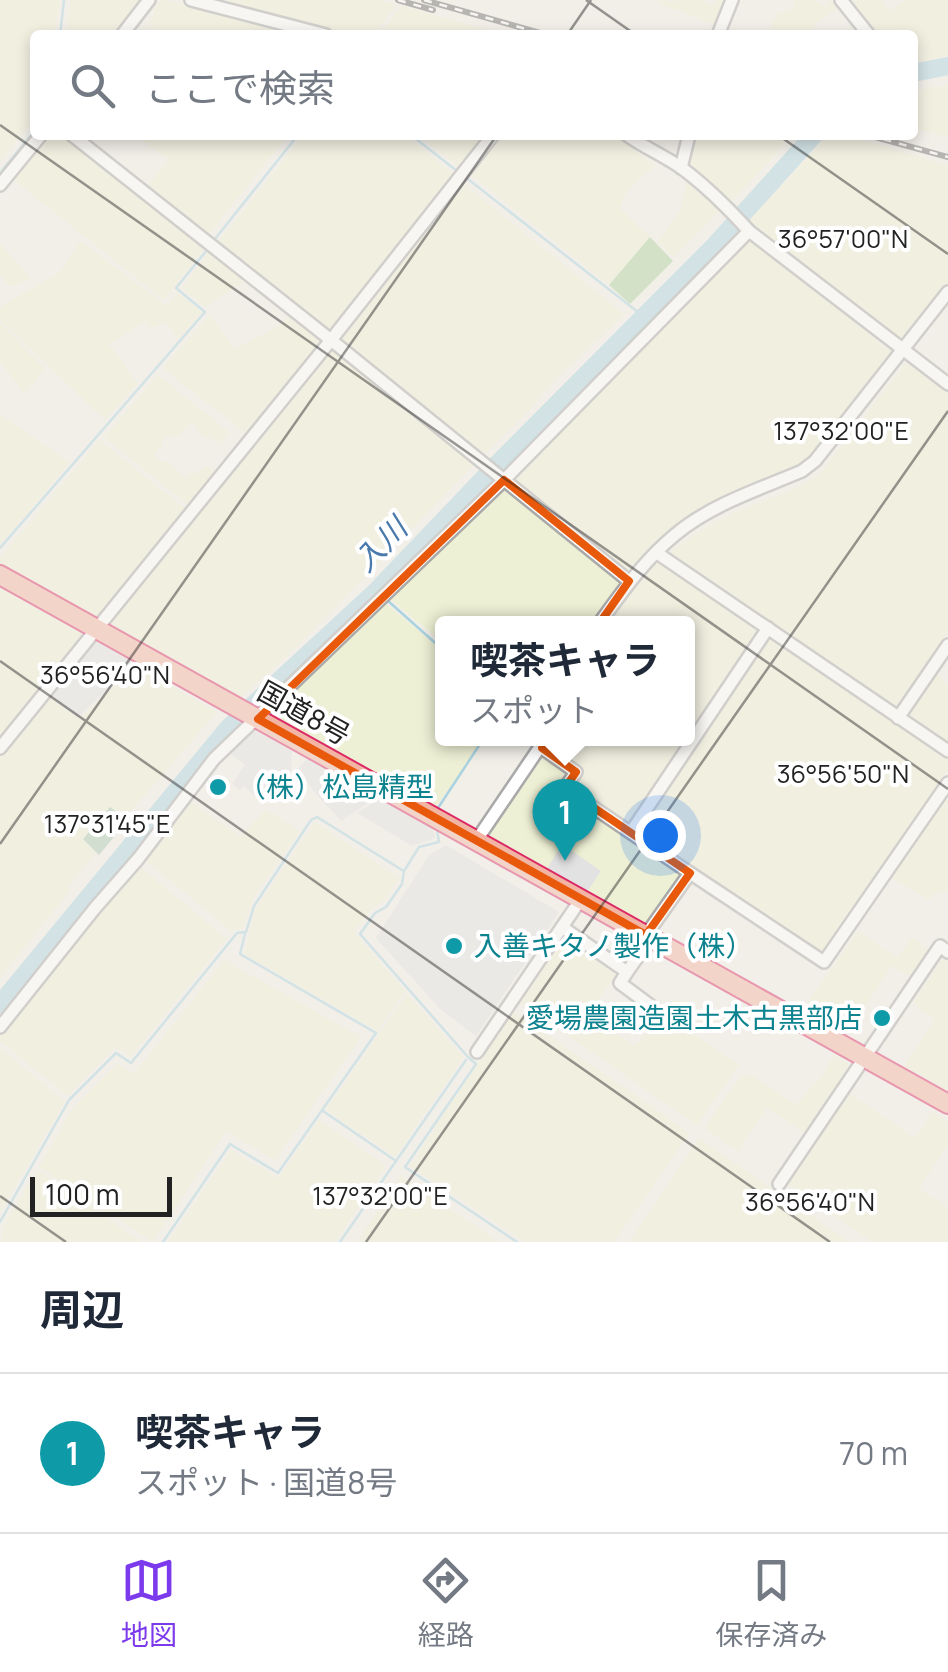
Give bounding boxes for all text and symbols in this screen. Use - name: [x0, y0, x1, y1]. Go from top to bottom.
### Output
- search box: [30, 30, 918, 140]
- icon: search: [65, 58, 120, 113]
- text: ここで検索: [145, 61, 335, 113]
- text: 36°57'00"N: [778, 221, 908, 256]
- text: 137°32'00"E: [773, 413, 909, 448]
- water label: 入川: [344, 506, 418, 580]
- popup: [435, 616, 695, 746]
- text: 喫茶キャラ: [470, 633, 660, 685]
- text: 36°56'40"N: [40, 657, 170, 692]
- street label: 国道8号: [251, 671, 358, 753]
- text: スポット: [470, 688, 598, 732]
- text: 36°56'50"N: [777, 756, 909, 791]
- place label: （株）松島精型: [238, 767, 434, 805]
- marker: （株）松島精型: [207, 776, 229, 798]
- pin: 1: [532, 778, 598, 861]
- text: 137°31'45"E: [44, 806, 170, 841]
- your location: [635, 810, 686, 861]
- place label: 入善キタノ製作（株）: [474, 926, 753, 964]
- marker: 入善キタノ製作（株）: [443, 935, 465, 957]
- place label: 愛場農園造園土木古黒部店: [526, 998, 862, 1036]
- marker: 愛場農園造園土木古黒部店: [871, 1007, 893, 1029]
- scale bar: [30, 1172, 172, 1216]
- text: 100 m: [45, 1175, 119, 1213]
- text: 137°32'00"E: [312, 1178, 448, 1213]
- text: 36°56'40"N: [745, 1184, 875, 1219]
- text: 周辺: [40, 1280, 124, 1338]
- text: 喫茶キャラ: [135, 1405, 325, 1457]
- text: 1: [65, 1431, 80, 1475]
- text: 70 m: [839, 1431, 908, 1475]
- text: スポット · 国道8号: [135, 1460, 398, 1504]
- tab: 地図: [121, 1553, 177, 1653]
- tab: 経路: [418, 1553, 474, 1653]
- tab: 保存済み: [715, 1553, 827, 1653]

